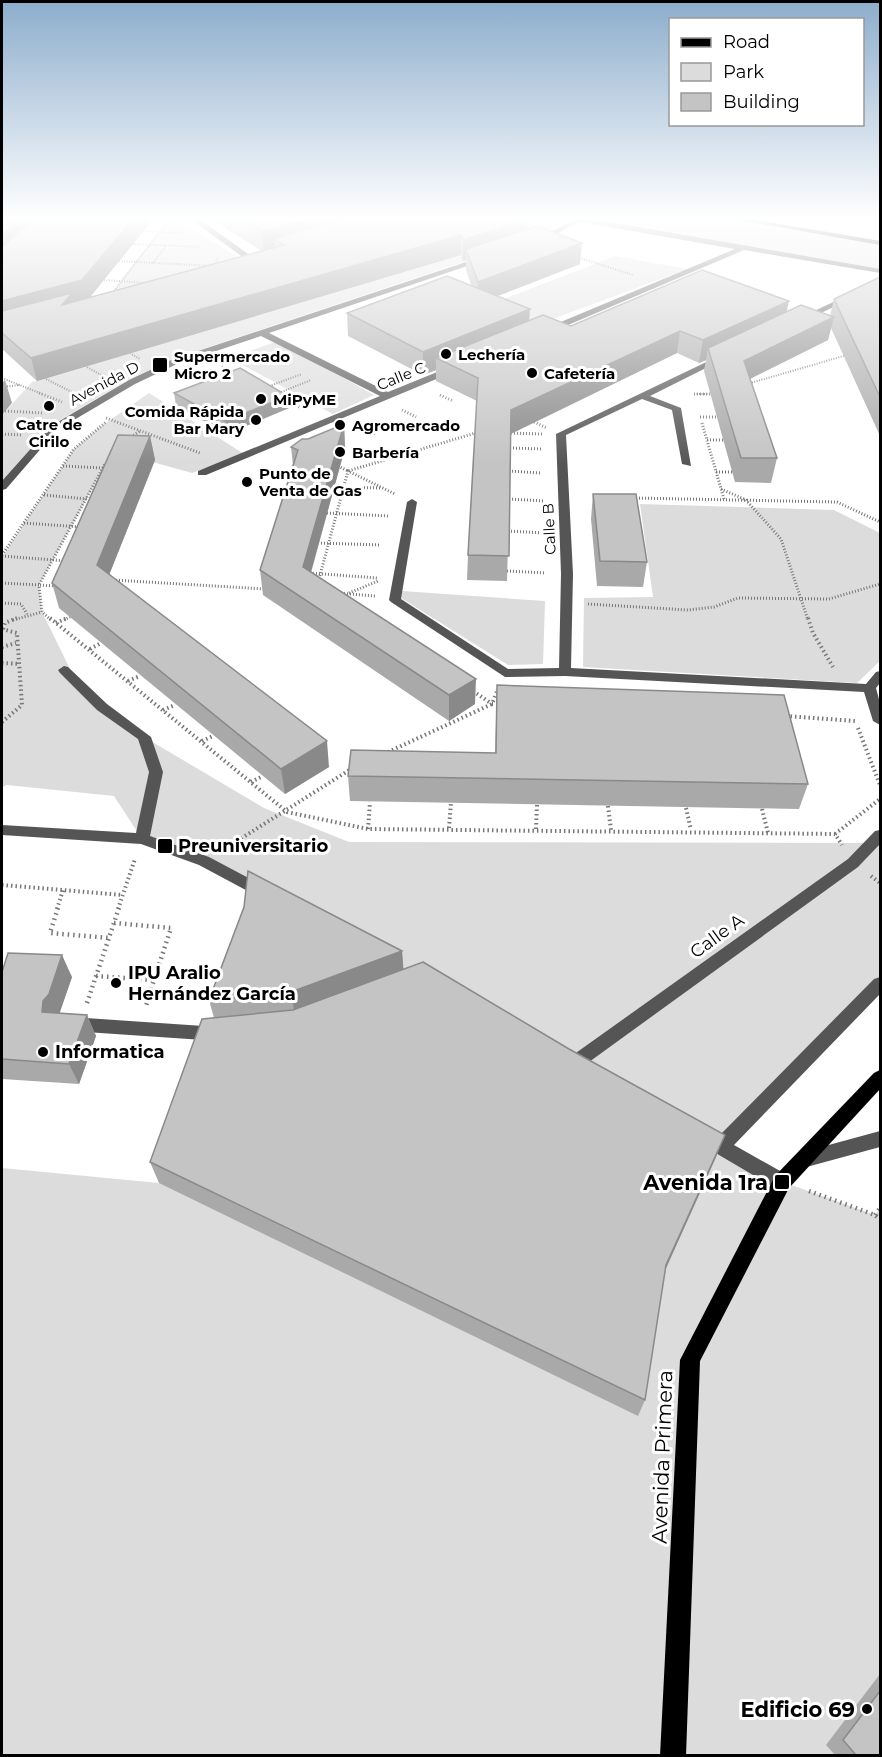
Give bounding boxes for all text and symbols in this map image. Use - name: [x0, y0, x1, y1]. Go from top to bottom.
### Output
- legend: [669, 18, 864, 126]
- text: Road: [723, 31, 770, 53]
- text: Park: [723, 61, 764, 83]
- text: Building: [723, 91, 800, 113]
- place label: Lechería: [458, 345, 525, 364]
- place label: Supermercado Micro 2: [174, 347, 290, 383]
- marker: Lechería: [439, 347, 453, 361]
- marker: Supermercado Micro 2: [151, 356, 169, 374]
- street label: Avenida D: [66, 357, 142, 409]
- street label: Calle C: [374, 357, 429, 394]
- place label: Cafetería: [544, 364, 615, 383]
- marker: Cafetería: [525, 366, 539, 380]
- place label: MiPyME: [273, 390, 336, 409]
- marker: MiPyME: [254, 392, 268, 406]
- marker: Catre de Cirilo: [42, 399, 56, 413]
- place label: Comida Rápida Bar Mary: [125, 402, 245, 438]
- marker: Comida Rápida Bar Mary: [249, 413, 263, 427]
- place label: Catre de Cirilo: [16, 415, 82, 451]
- place label: Agromercado: [351, 416, 460, 435]
- marker: Agromercado: [333, 418, 347, 432]
- place label: Barbería: [352, 443, 419, 462]
- marker: Barbería: [333, 445, 347, 459]
- place label: Punto de Venta de Gas: [258, 464, 362, 500]
- marker: Punto de Venta de Gas: [240, 475, 254, 489]
- street label: Calle B: [538, 503, 560, 555]
- place label: Preuniversitario: [178, 835, 328, 857]
- marker: Preuniversitario: [156, 837, 174, 855]
- street label: Calle A: [686, 909, 748, 963]
- place label: IPU Aralio Hernández García: [128, 962, 296, 1005]
- marker: IPU Aralio Hernández García: [109, 976, 123, 990]
- place label: Informatica: [55, 1041, 165, 1063]
- marker: Informatica: [36, 1045, 50, 1059]
- place label: Avenida 1ra: [642, 1170, 768, 1195]
- marker: Avenida 1ra: [773, 1173, 791, 1191]
- street label: Avenida Primera: [646, 1370, 678, 1544]
- place label: Edificio 69: [741, 1697, 855, 1722]
- marker: Edificio 69: [860, 1702, 874, 1716]

